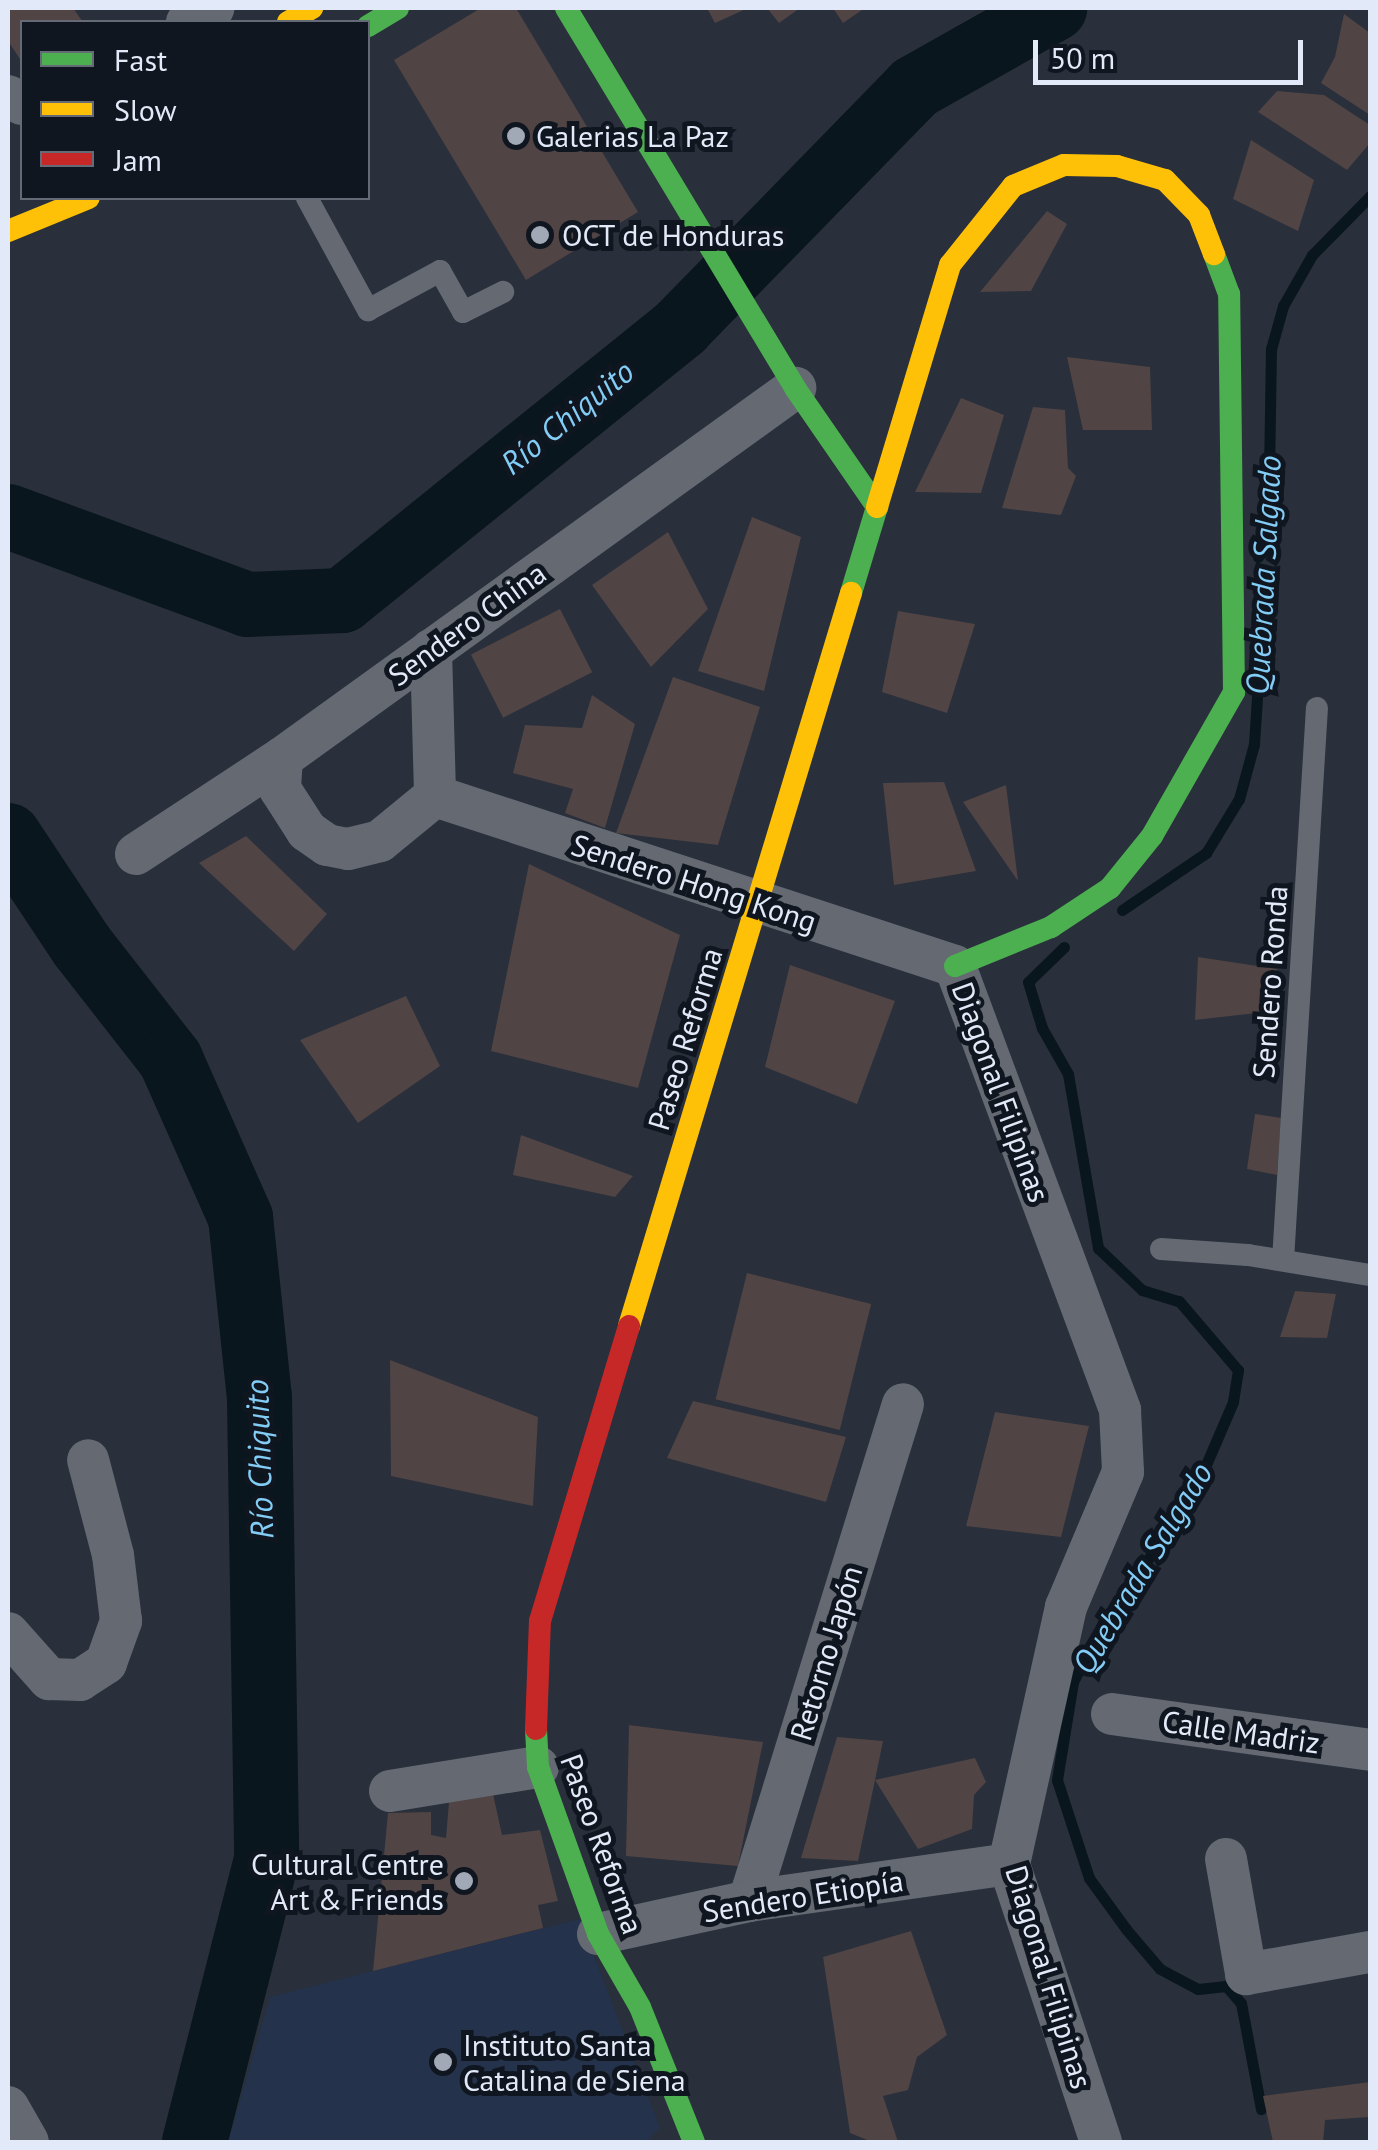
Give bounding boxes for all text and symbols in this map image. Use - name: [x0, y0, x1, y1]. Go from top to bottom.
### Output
- legend: [20, 20, 370, 200]
- scale bar: [1038, 20, 1308, 82]
- text: 50 m: [1050, 38, 1115, 77]
- text: Fast: [114, 40, 167, 79]
- text: Slow: [114, 90, 177, 129]
- place label: Galerias La Paz: [536, 118, 729, 154]
- marker: Galerias La Paz: [505, 125, 527, 147]
- text: Jam: [114, 140, 162, 179]
- place label: OCT de Honduras: [562, 217, 786, 253]
- marker: OCT de Honduras: [527, 222, 553, 248]
- water label: Río Chiquito: [493, 352, 641, 482]
- water label: Quebrada Salgado: [1238, 454, 1288, 696]
- street label: Sendero China: [381, 555, 553, 693]
- street label: Sendero Hong Kong: [567, 826, 821, 940]
- street label: Sendero Ronda: [1245, 884, 1295, 1080]
- street label: Paseo Reforma: [640, 944, 730, 1134]
- street label: Diagonal Filipinas: [945, 977, 1057, 1207]
- water label: Río Chiquito: [237, 1379, 281, 1539]
- water label: Quebrada Salgado: [1064, 1455, 1220, 1681]
- street label: Retorno Japón: [782, 1561, 870, 1745]
- street label: Calle Madriz: [1160, 1703, 1322, 1761]
- street label: Paseo Reforma: [553, 1749, 651, 1939]
- place label: Cultural Centre Art & Friends: [251, 1846, 444, 1916]
- street label: Diagonal Filipinas: [998, 1861, 1100, 2093]
- street label: Sendero Etiopía: [700, 1862, 906, 1930]
- marker: Cultural Centre Art & Friends: [453, 1870, 475, 1892]
- place label: Instituto Santa Catalina de Siena: [463, 2027, 686, 2098]
- marker: Instituto Santa Catalina de Siena: [432, 2051, 454, 2073]

